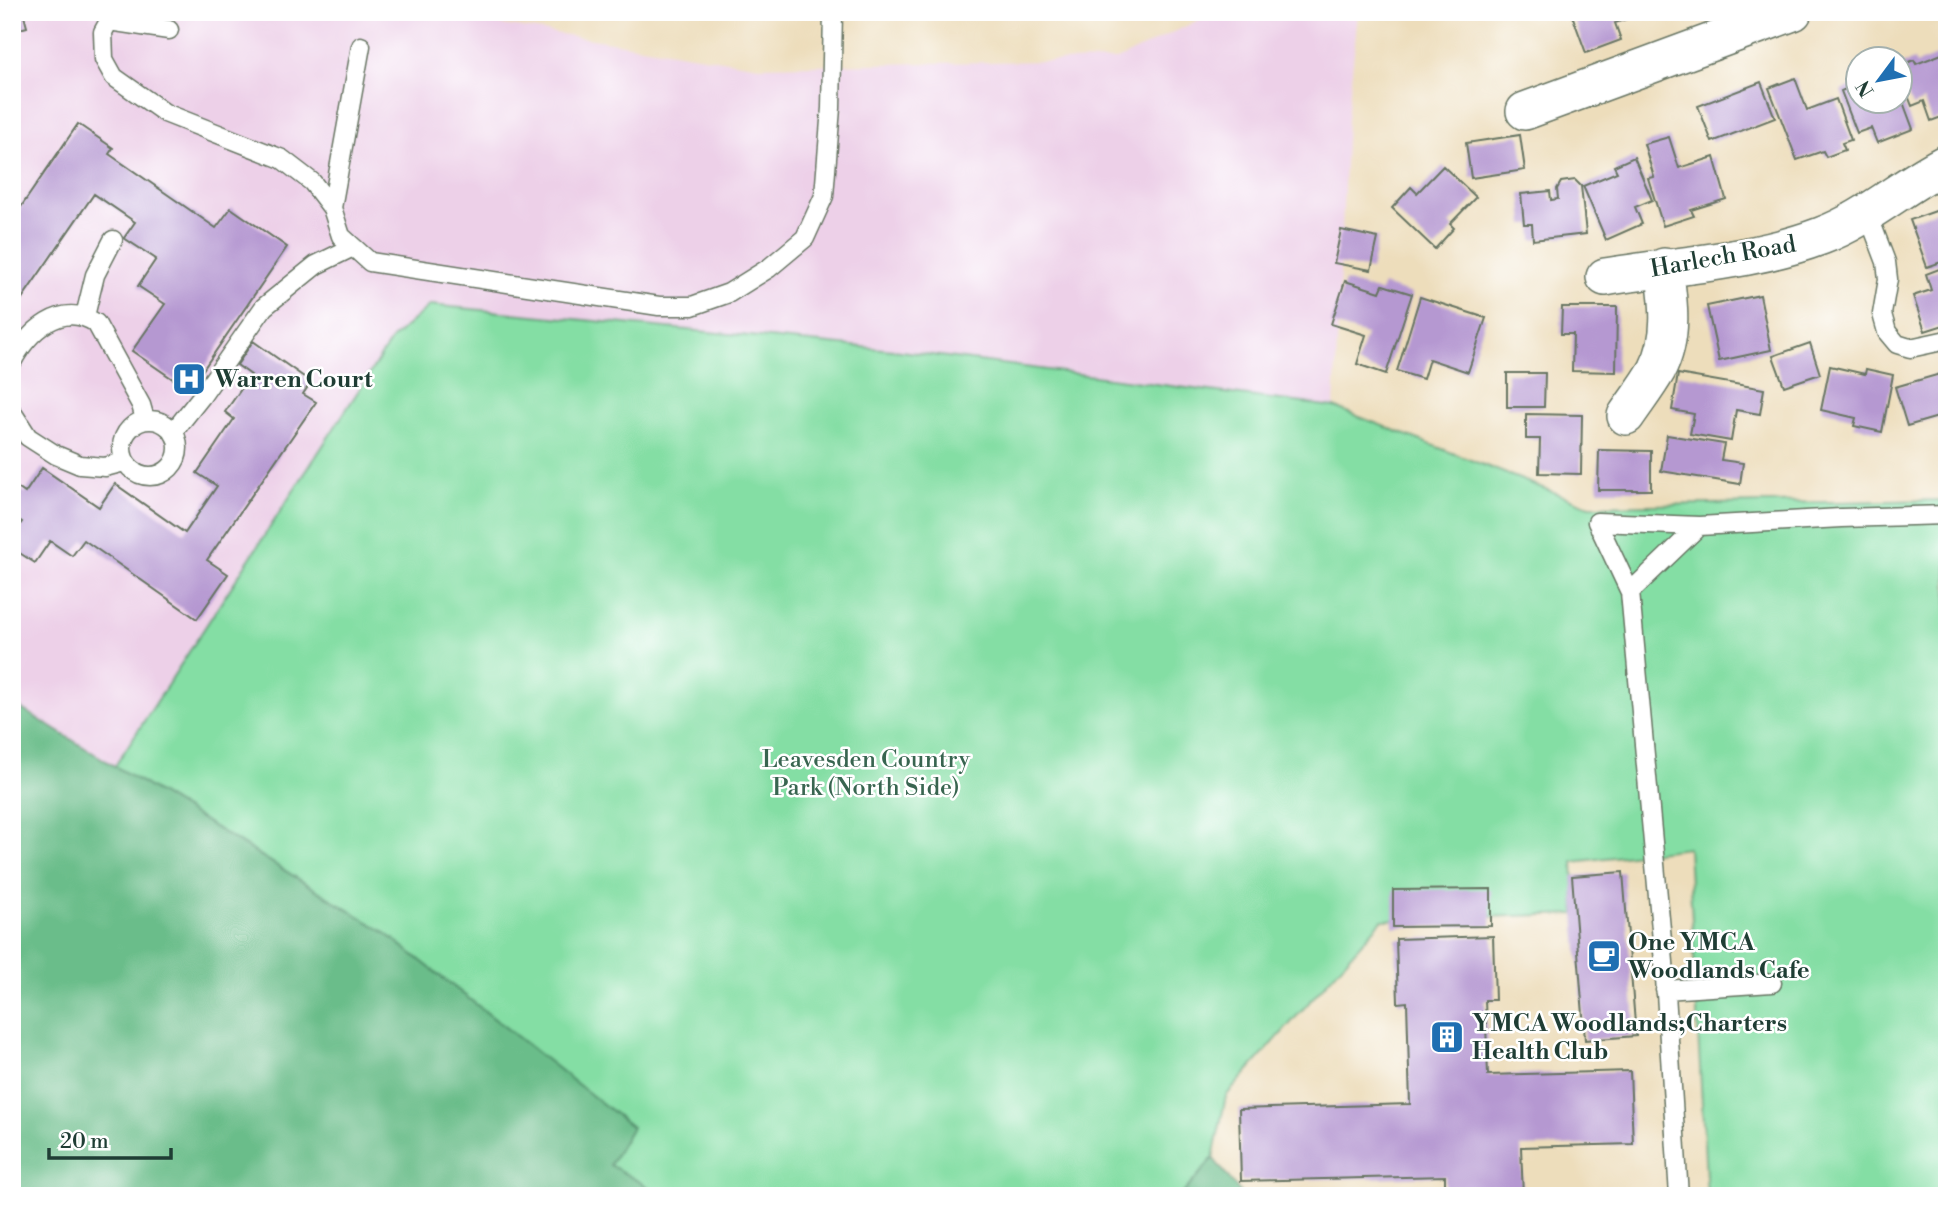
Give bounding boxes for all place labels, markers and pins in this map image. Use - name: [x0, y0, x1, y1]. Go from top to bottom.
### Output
- hospital icon: Warren Court: [170, 360, 208, 398]
- place label: Warren Court: [213, 365, 373, 395]
- place label: One YMCA Woodlands Cafe: [1627, 928, 1810, 986]
- cafe icon: One YMCA Woodlands Cafe: [1585, 937, 1623, 975]
- place label: YMCA Woodlands;Charters Health Club: [1472, 1009, 1787, 1067]
- building icon: YMCA Woodlands;Charters Health Club: [1428, 1018, 1466, 1056]

